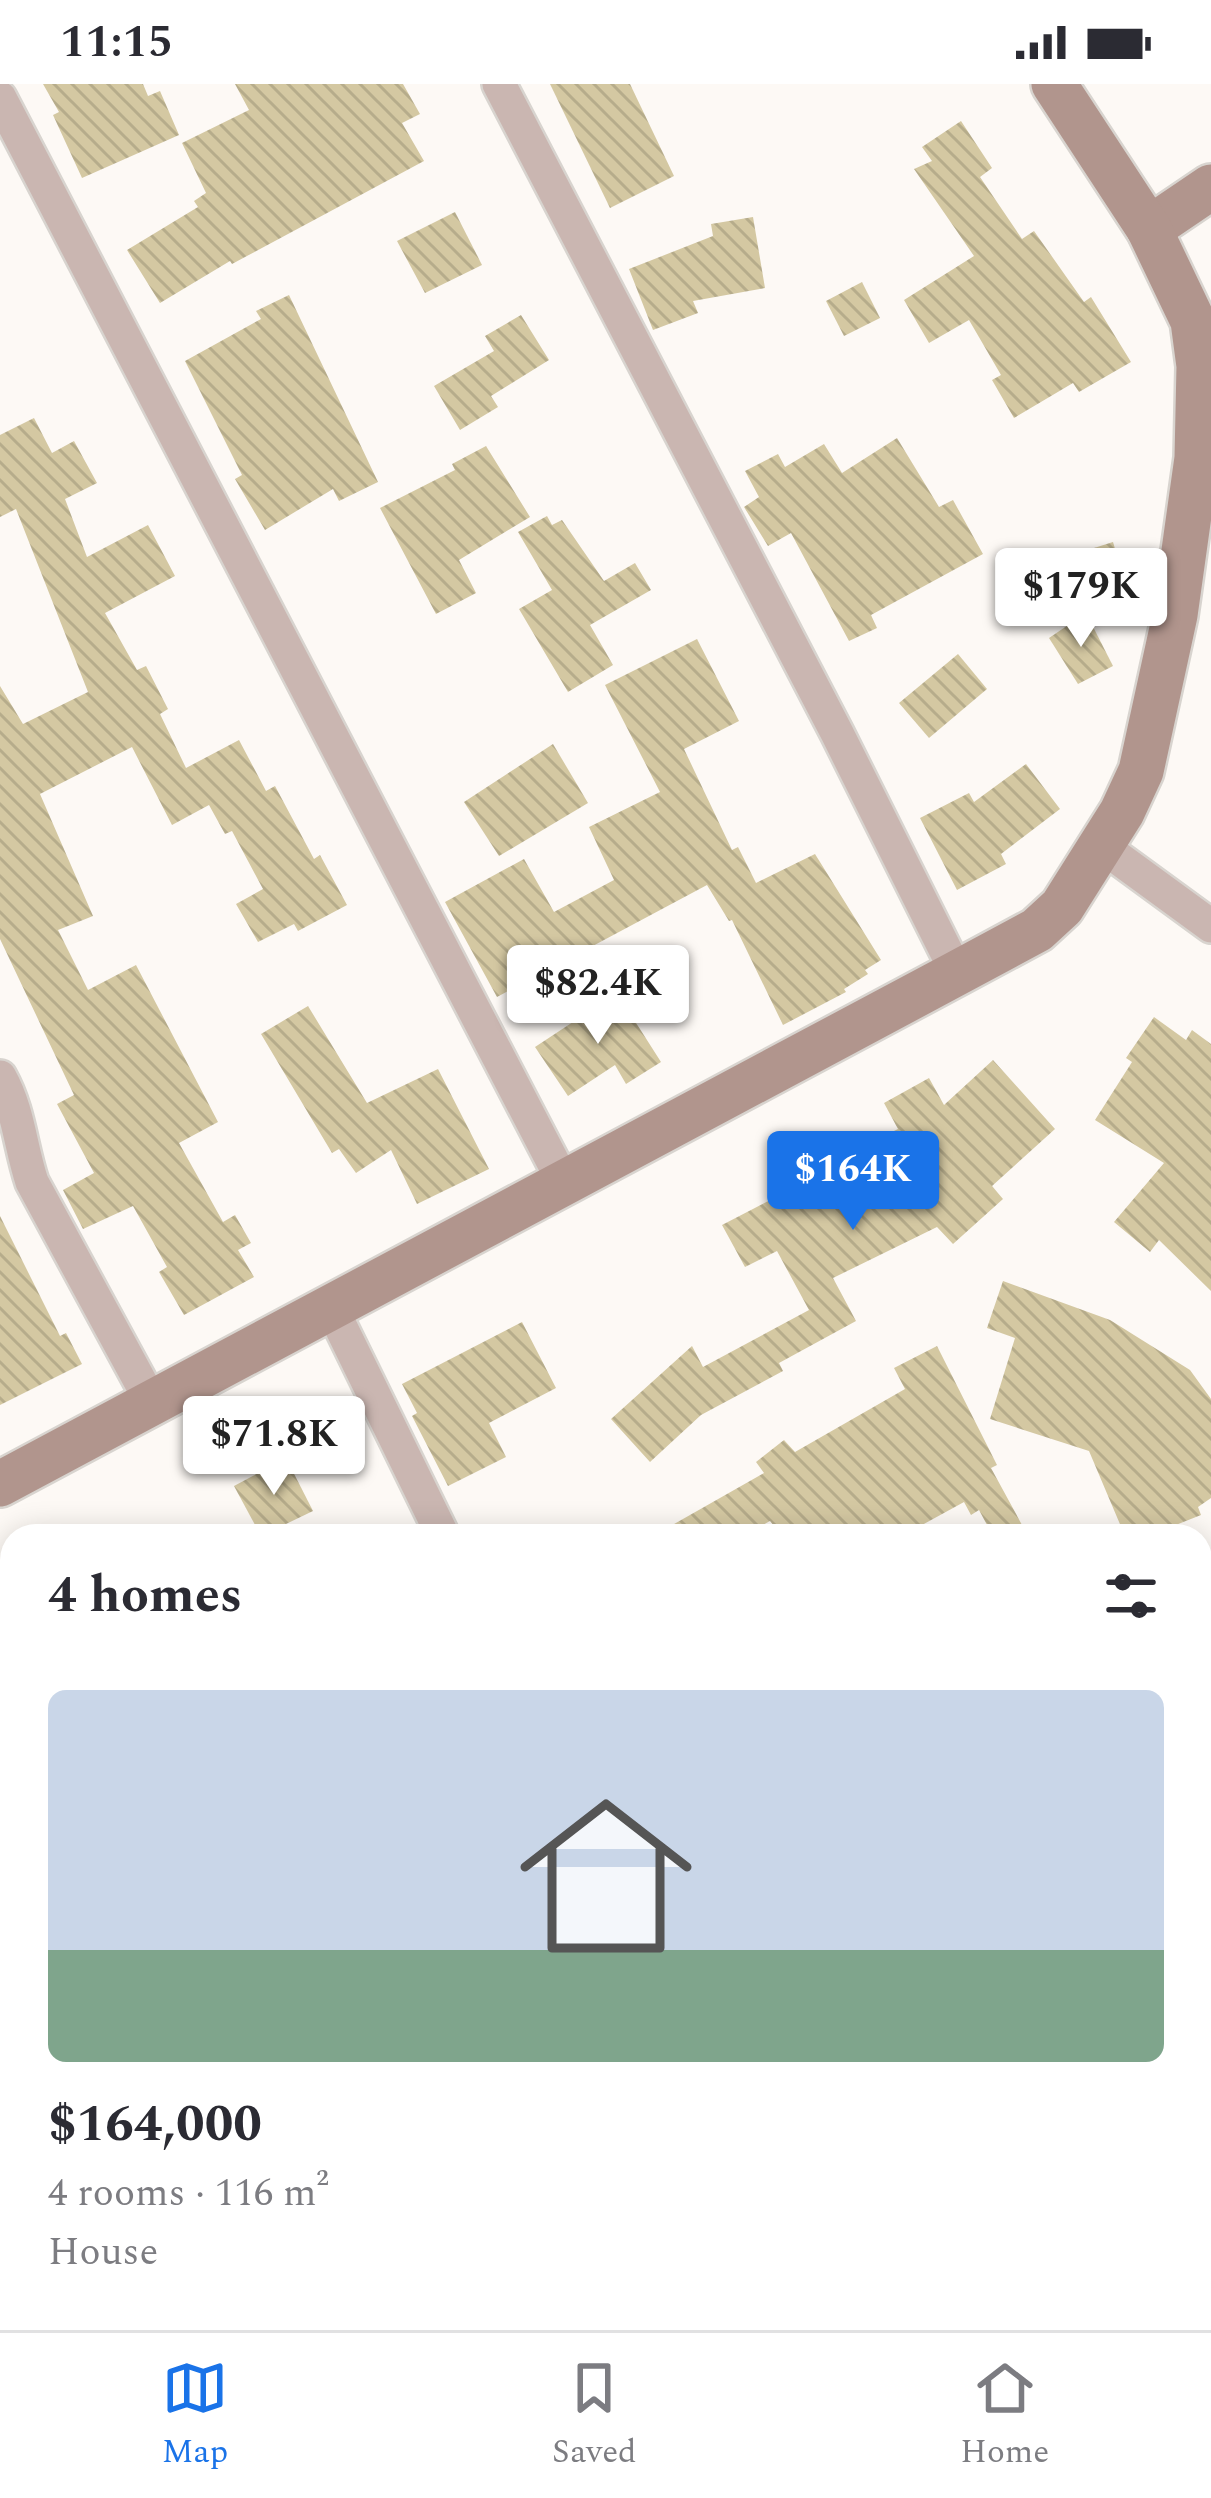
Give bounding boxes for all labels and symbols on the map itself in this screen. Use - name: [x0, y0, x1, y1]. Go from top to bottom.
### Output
- pin: $179K: [997, 548, 1165, 650]
- pin: $82.4K: [500, 945, 696, 1047]
- pin: $164K: [769, 1131, 937, 1233]
- pin: $71.8K: [176, 1396, 372, 1498]

